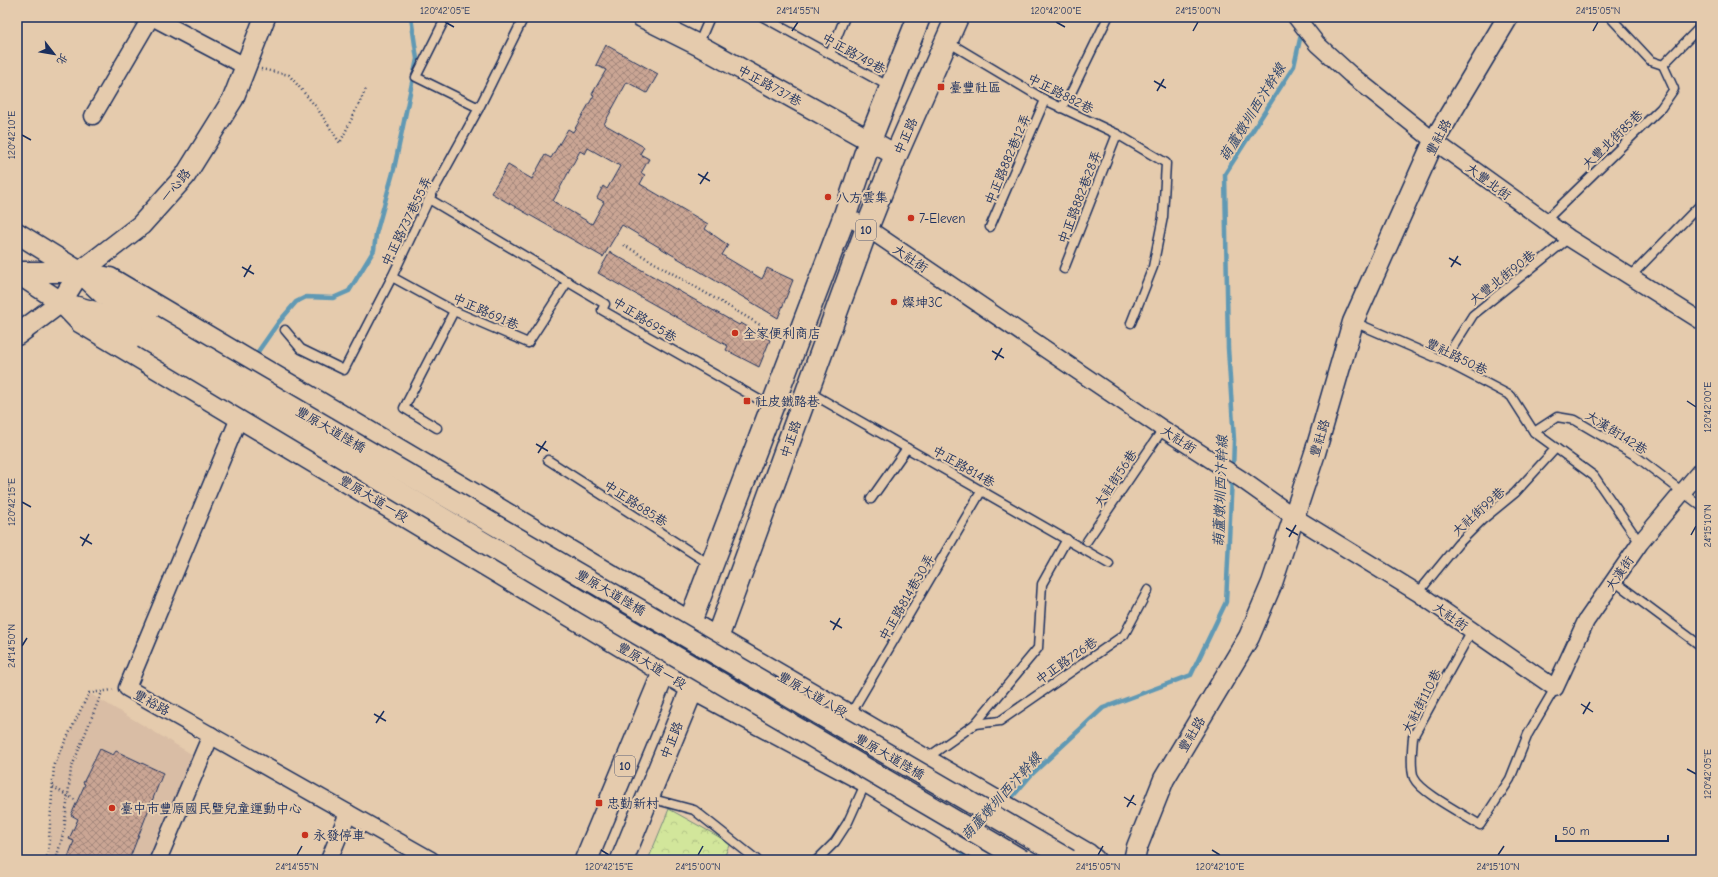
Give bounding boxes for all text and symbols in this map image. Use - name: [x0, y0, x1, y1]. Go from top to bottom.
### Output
- text: 120°42'05"E: [420, 5, 470, 17]
- text: 24°14'55"N: [776, 5, 820, 17]
- text: 120°42'00"E: [1031, 5, 1081, 17]
- text: 24°15'00"N: [1175, 5, 1221, 17]
- text: 24°15'05"N: [1576, 5, 1620, 17]
- street label: 中正路749巷: [819, 30, 888, 77]
- north arrow: [34, 34, 74, 74]
- text: 北: [54, 51, 71, 67]
- water label: 葫蘆燉圳西汴幹線: [1216, 59, 1290, 164]
- street label: 中正路737巷: [735, 62, 804, 109]
- street label: 中正路882巷: [1025, 70, 1096, 117]
- place label: 臺豐社區: [949, 80, 1001, 95]
- marker: 臺豐社區: [936, 82, 946, 92]
- street label: 大豐北街85巷: [1579, 107, 1646, 172]
- text: 120°42'10"E: [6, 111, 18, 159]
- street label: 中正路882巷12弄: [982, 112, 1033, 207]
- street label: 中正路: [891, 115, 920, 157]
- street label: 豐社路: [1423, 116, 1454, 158]
- street label: 中正路882巷28弄: [1055, 148, 1104, 246]
- street label: 大豐北街: [1463, 160, 1514, 203]
- street label: 一心路: [157, 166, 194, 205]
- street label: 中正路737巷55弄: [378, 174, 435, 269]
- place label: 八方雲集: [836, 190, 888, 205]
- marker: 八方雲集: [823, 192, 833, 202]
- place label: 7-Eleven: [919, 211, 965, 226]
- marker: 7-Eleven: [906, 213, 916, 223]
- road number: 10: [856, 220, 876, 240]
- street label: 大社街: [890, 241, 931, 276]
- street label: 大豐北街90巷: [1466, 247, 1538, 308]
- street label: 中正路691巷: [450, 290, 521, 333]
- street label: 中正路695巷: [610, 294, 680, 345]
- place label: 燦坤3C: [902, 295, 943, 310]
- marker: 燦坤3C: [889, 297, 899, 307]
- place label: 全家便利商店: [743, 326, 821, 341]
- marker: 全家便利商店: [730, 328, 740, 338]
- street label: 豐社路50巷: [1423, 335, 1490, 378]
- text: 120°42'00"E: [1702, 382, 1714, 432]
- place label: 社皮鐵路巷: [755, 394, 820, 409]
- marker: 社皮鐵路巷: [742, 396, 752, 406]
- street label: 豐原大道陸橋: [293, 403, 368, 455]
- street label: 大漢街142巷: [1583, 407, 1650, 457]
- street label: 豐社路: [1307, 417, 1332, 459]
- street label: 中正路: [777, 418, 804, 460]
- street label: 大社街: [1158, 423, 1199, 456]
- water label: 葫蘆燉圳西汴幹線: [1210, 434, 1231, 547]
- street label: 中正路814巷: [930, 442, 998, 490]
- street label: 大社街56巷: [1091, 447, 1140, 510]
- street label: 豐原大道一段: [336, 472, 411, 525]
- street label: 中正路685巷: [601, 477, 670, 530]
- text: 120°42'15"E: [6, 478, 18, 526]
- street label: 大社街99巷: [1449, 484, 1508, 539]
- text: 24°15'10"N: [1702, 504, 1714, 548]
- street label: 中正路814巷30弄: [876, 551, 937, 643]
- street label: 大漢街: [1602, 553, 1637, 594]
- street label: 豐原大道陸橋: [573, 566, 648, 618]
- street label: 大社街: [1430, 599, 1471, 634]
- text: 24°14'50"N: [6, 624, 18, 668]
- street label: 中正路726巷: [1032, 634, 1100, 687]
- street label: 豐原大道一段: [614, 639, 689, 692]
- street label: 大社街110巷: [1399, 667, 1444, 736]
- street label: 豐原大道八段: [775, 668, 850, 720]
- street label: 豐裕路: [131, 686, 172, 718]
- street label: 豐社路: [1175, 714, 1208, 755]
- street label: 中正路: [657, 719, 686, 761]
- street label: 豐原大道陸橋: [852, 730, 927, 782]
- water label: 葫蘆燉圳西汴幹線: [958, 748, 1046, 844]
- text: 120°42'05"E: [1702, 749, 1714, 799]
- road number: 10: [615, 756, 635, 776]
- place label: 忠勤新村: [607, 796, 659, 811]
- marker: 忠勤新村: [594, 798, 604, 808]
- place label: 臺中市豐原國民暨兒童運動中心: [120, 801, 302, 816]
- marker: 臺中市豐原國民暨兒童運動中心: [107, 803, 117, 813]
- scale bar: [1556, 817, 1668, 843]
- text: 50 m: [1562, 824, 1590, 838]
- place label: 永發停車: [313, 828, 365, 843]
- marker: 永發停車: [300, 830, 310, 840]
- text: 24°14'55"N: [275, 861, 319, 873]
- text: 120°42'15"E: [585, 861, 633, 873]
- text: 24°15'00"N: [675, 861, 721, 873]
- text: 24°15'05"N: [1076, 861, 1120, 873]
- text: 120°42'10"E: [1196, 861, 1244, 873]
- text: 24°15'10"N: [1476, 861, 1520, 873]

